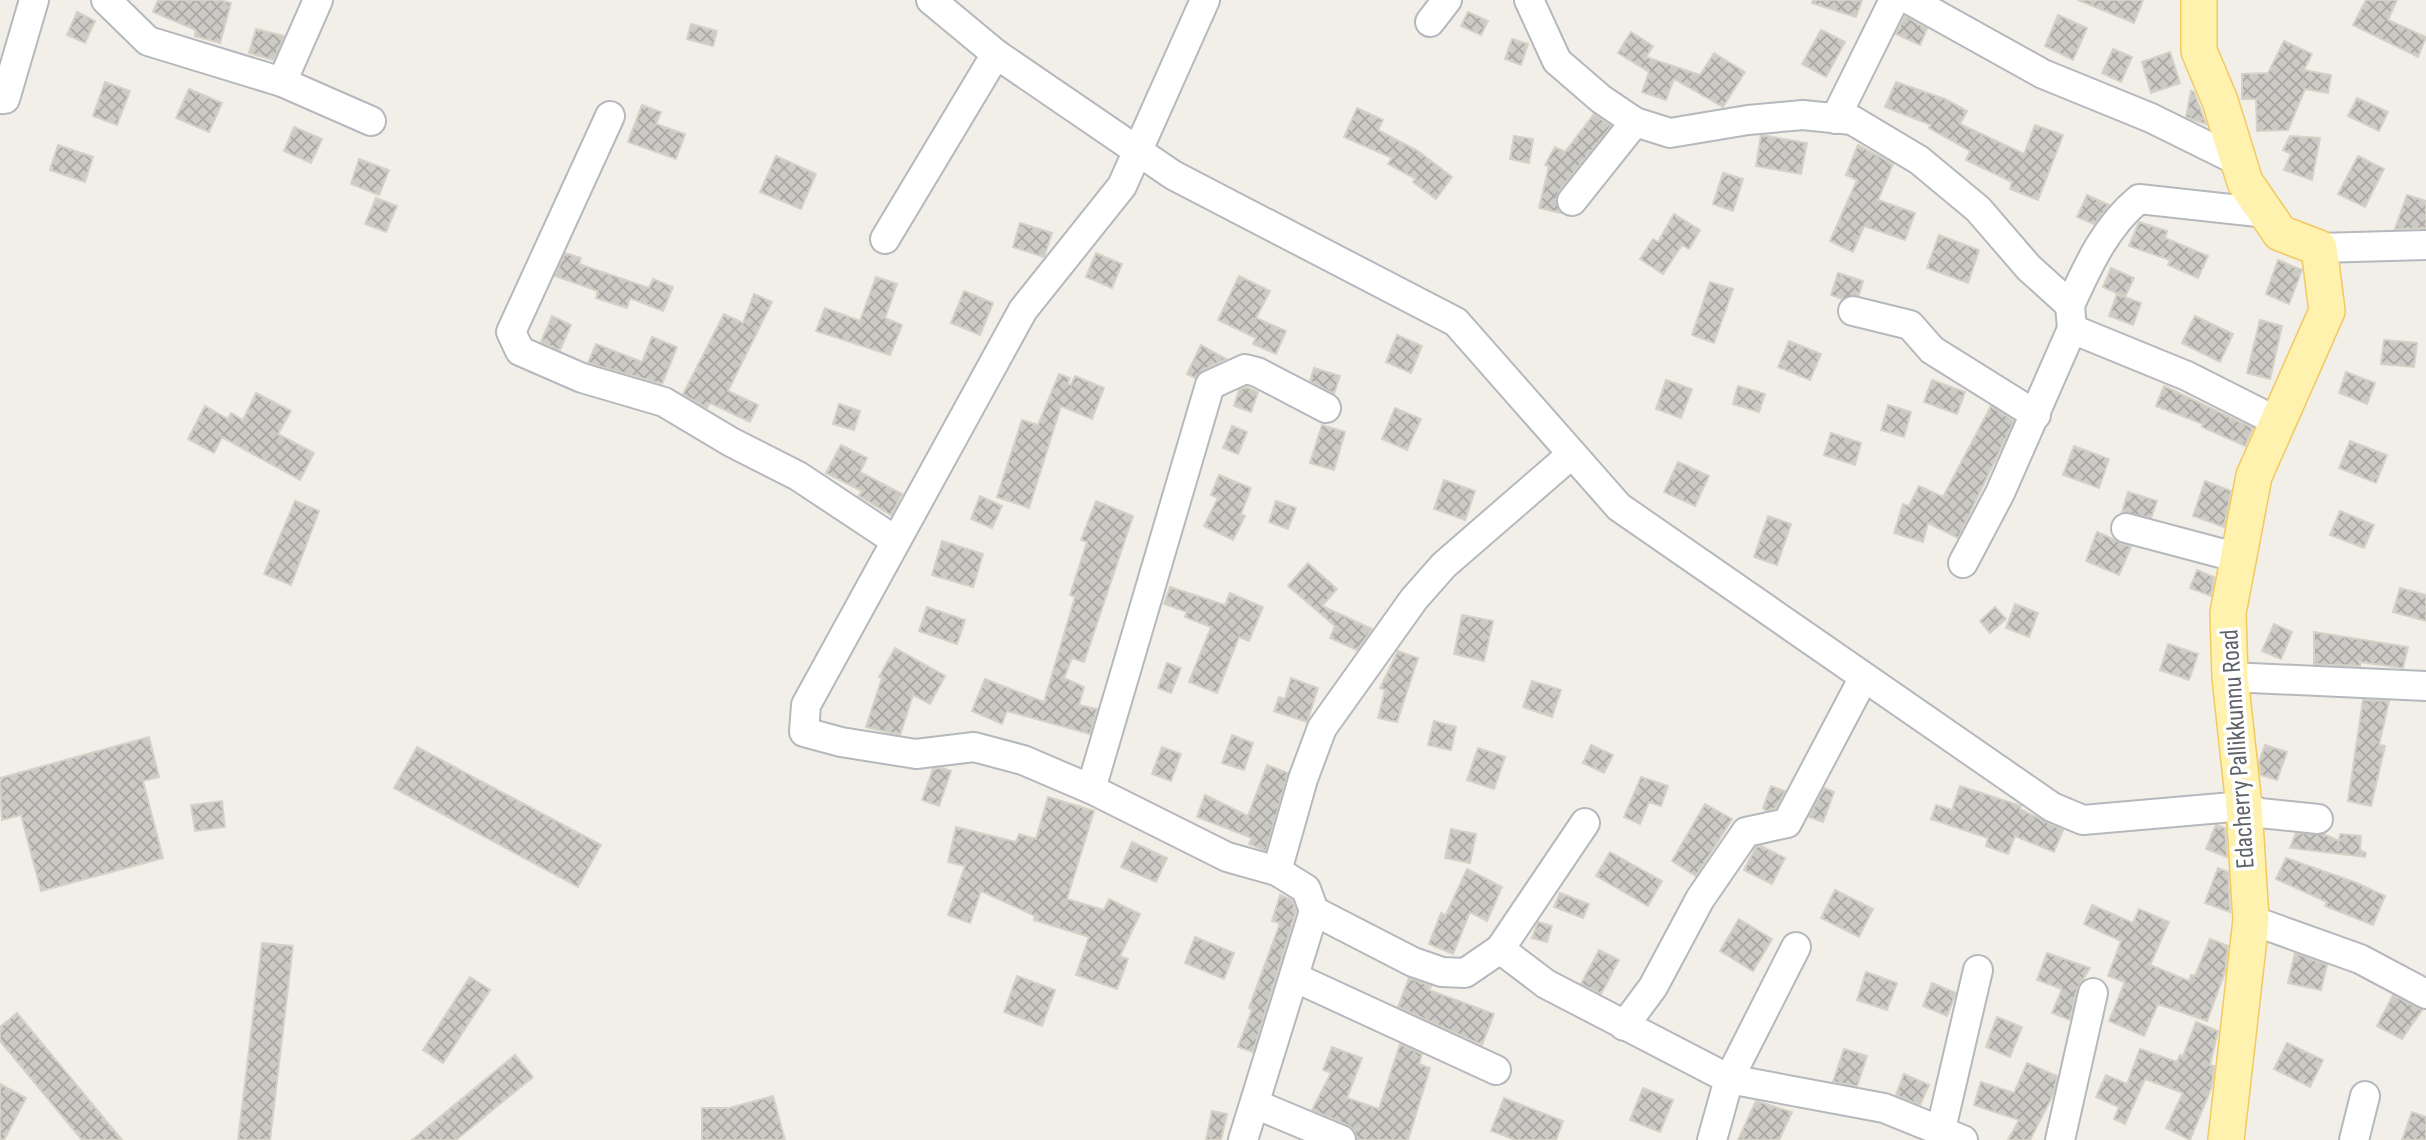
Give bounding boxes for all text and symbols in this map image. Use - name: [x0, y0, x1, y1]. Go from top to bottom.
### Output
- street label: Edacherry Pallikkunnu Road: [2214, 628, 2262, 870]

